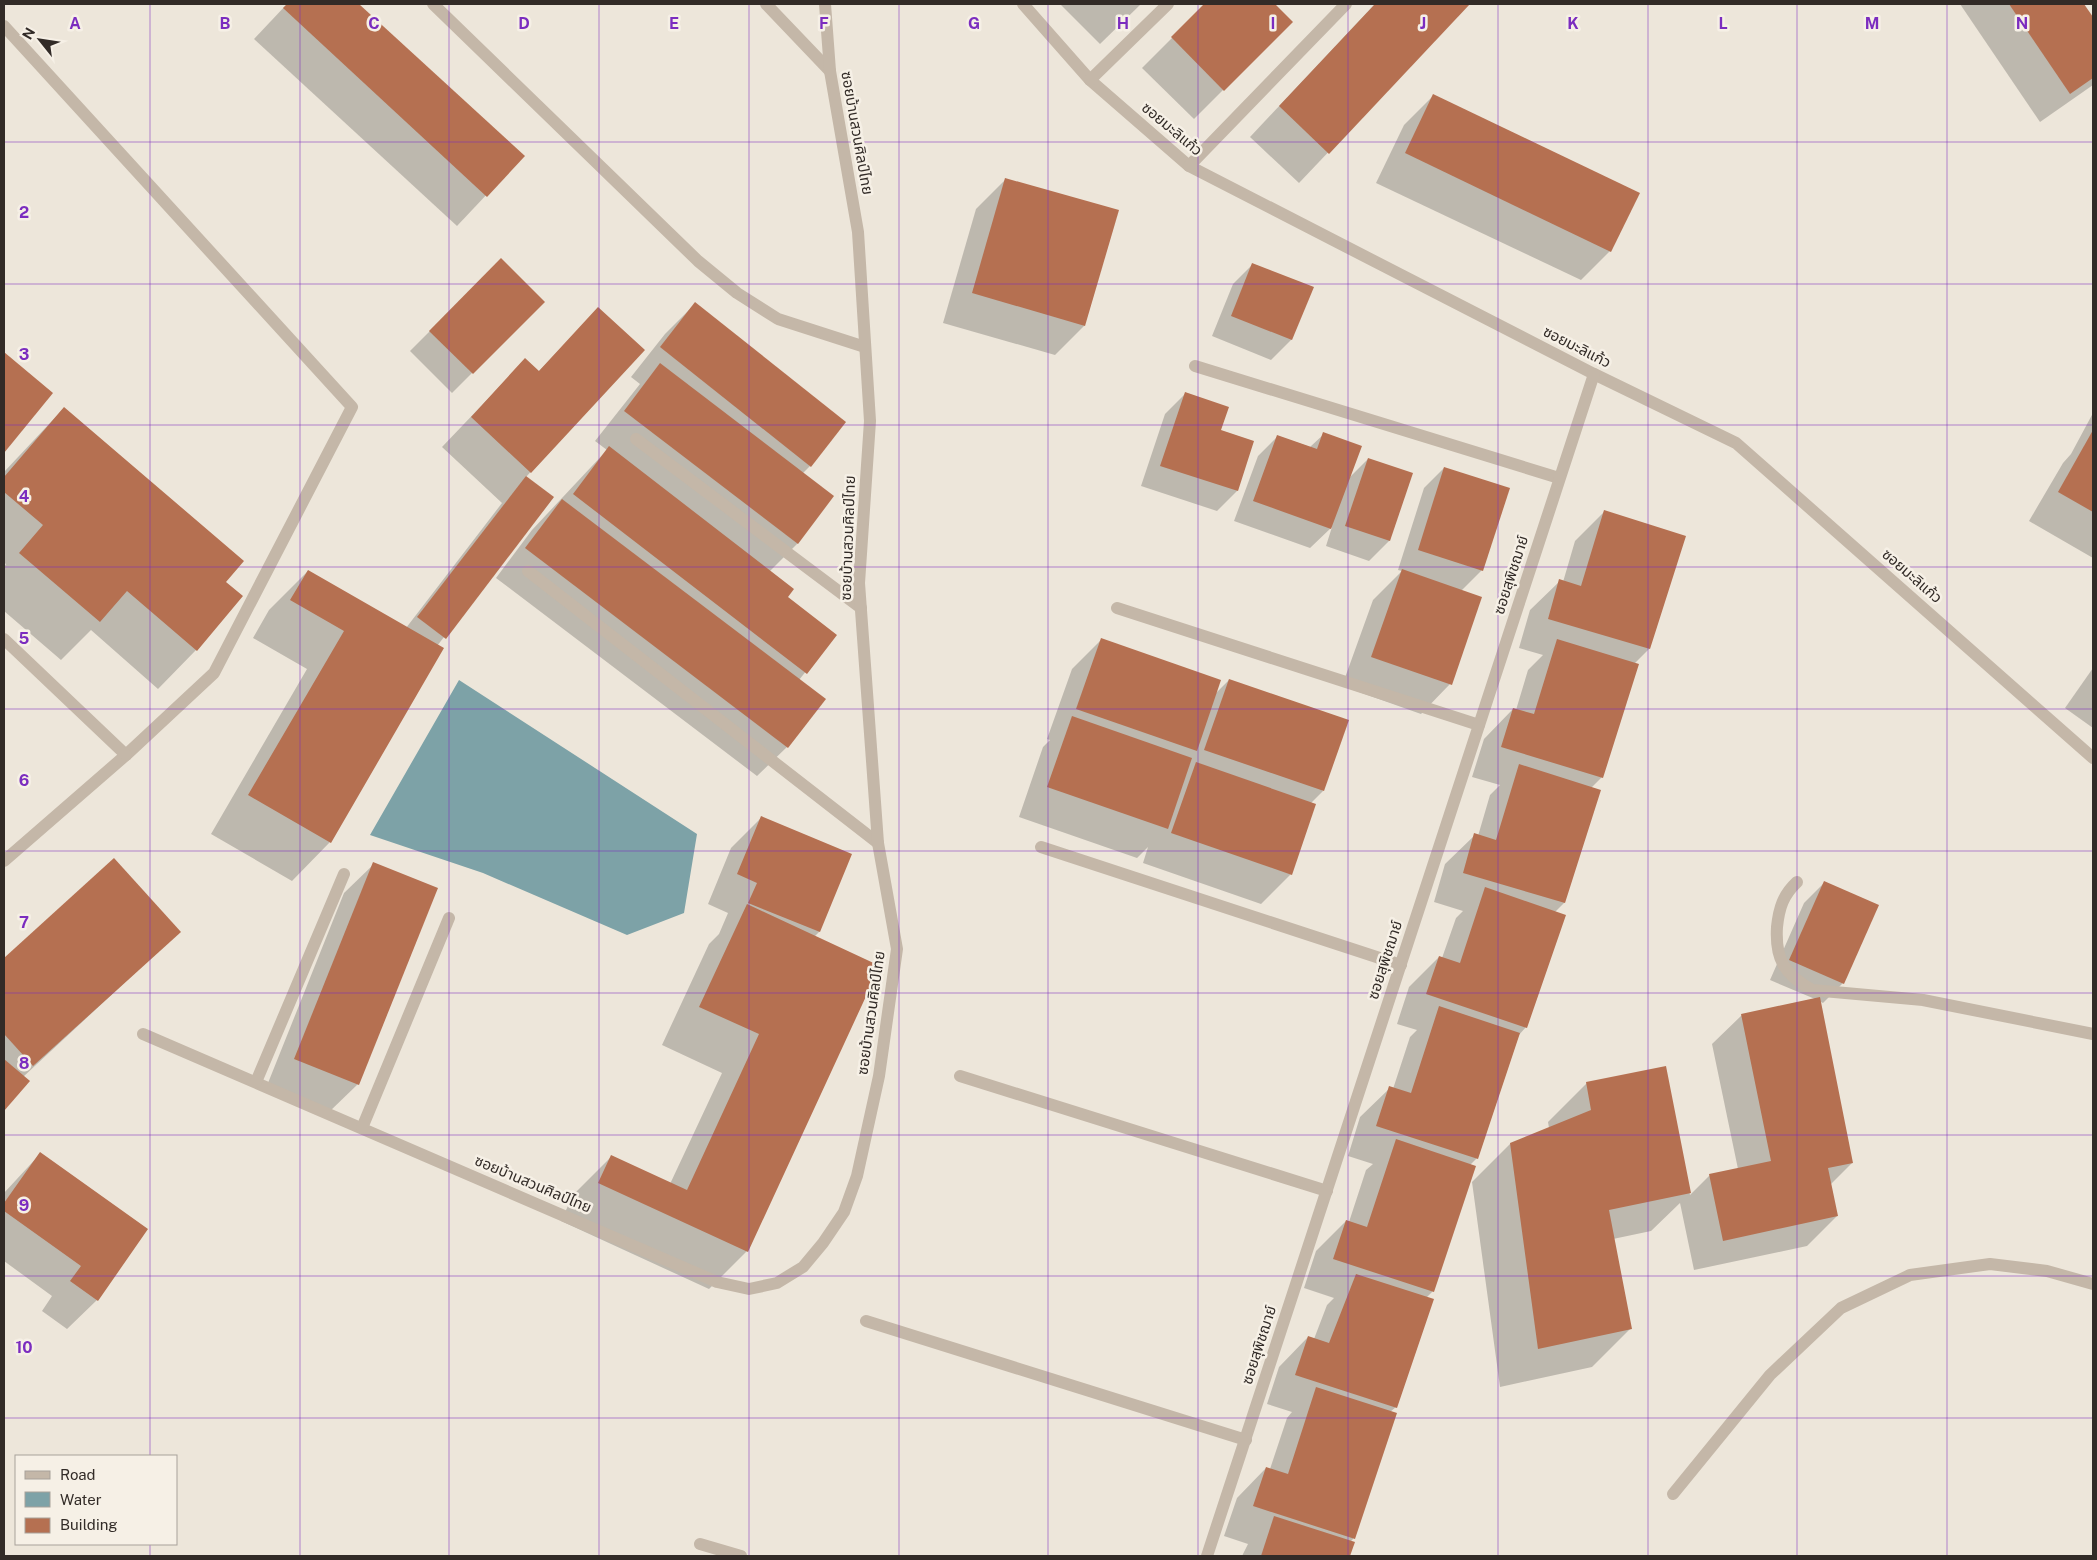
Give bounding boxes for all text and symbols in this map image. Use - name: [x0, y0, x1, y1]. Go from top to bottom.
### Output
- text: A: [69, 14, 81, 33]
- text: B: [220, 14, 231, 33]
- text: C: [368, 14, 380, 33]
- text: D: [518, 14, 530, 33]
- text: E: [669, 14, 679, 33]
- text: F: [819, 14, 829, 33]
- text: G: [968, 14, 980, 33]
- text: H: [1117, 14, 1129, 33]
- text: I: [1271, 14, 1275, 33]
- text: J: [1420, 14, 1426, 33]
- text: K: [1567, 14, 1579, 33]
- text: L: [1718, 14, 1728, 33]
- text: M: [1865, 14, 1879, 33]
- text: N: [2016, 14, 2028, 33]
- north arrow: [15, 15, 65, 65]
- text: N: [19, 25, 38, 42]
- street label: ซอยบ้านสวนศิลป์ไทย: [838, 70, 877, 196]
- street label: ซอยมะลิแก้ว: [1139, 98, 1206, 159]
- text: 2: [19, 203, 29, 222]
- street label: ซอยมะลิแก้ว: [1541, 322, 1614, 371]
- text: 3: [19, 345, 29, 364]
- street label: ซอยบ้านสวนศิลป์ไทย: [837, 475, 858, 601]
- text: 4: [19, 487, 30, 506]
- street label: ซอยสุพิชฌาย์: [1490, 533, 1532, 617]
- street label: ซอยมะลิแก้ว: [1879, 545, 1946, 606]
- text: 5: [19, 629, 30, 648]
- text: 6: [19, 771, 29, 790]
- text: 7: [19, 913, 29, 932]
- street label: ซอยสุพิชฌาย์: [1364, 918, 1406, 1002]
- street label: ซอยบ้านสวนศิลป์ไทย: [853, 950, 888, 1076]
- text: 8: [19, 1054, 30, 1073]
- street label: ซอยบ้านสวนศิลป์ไทย: [472, 1151, 594, 1216]
- text: 9: [19, 1196, 29, 1215]
- street label: ซอยสุพิชฌาย์: [1238, 1303, 1280, 1387]
- text: 10: [15, 1338, 33, 1357]
- legend: [15, 1455, 178, 1545]
- text: Road: [60, 1466, 96, 1483]
- text: Water: [60, 1491, 102, 1508]
- text: Building: [60, 1516, 118, 1533]

